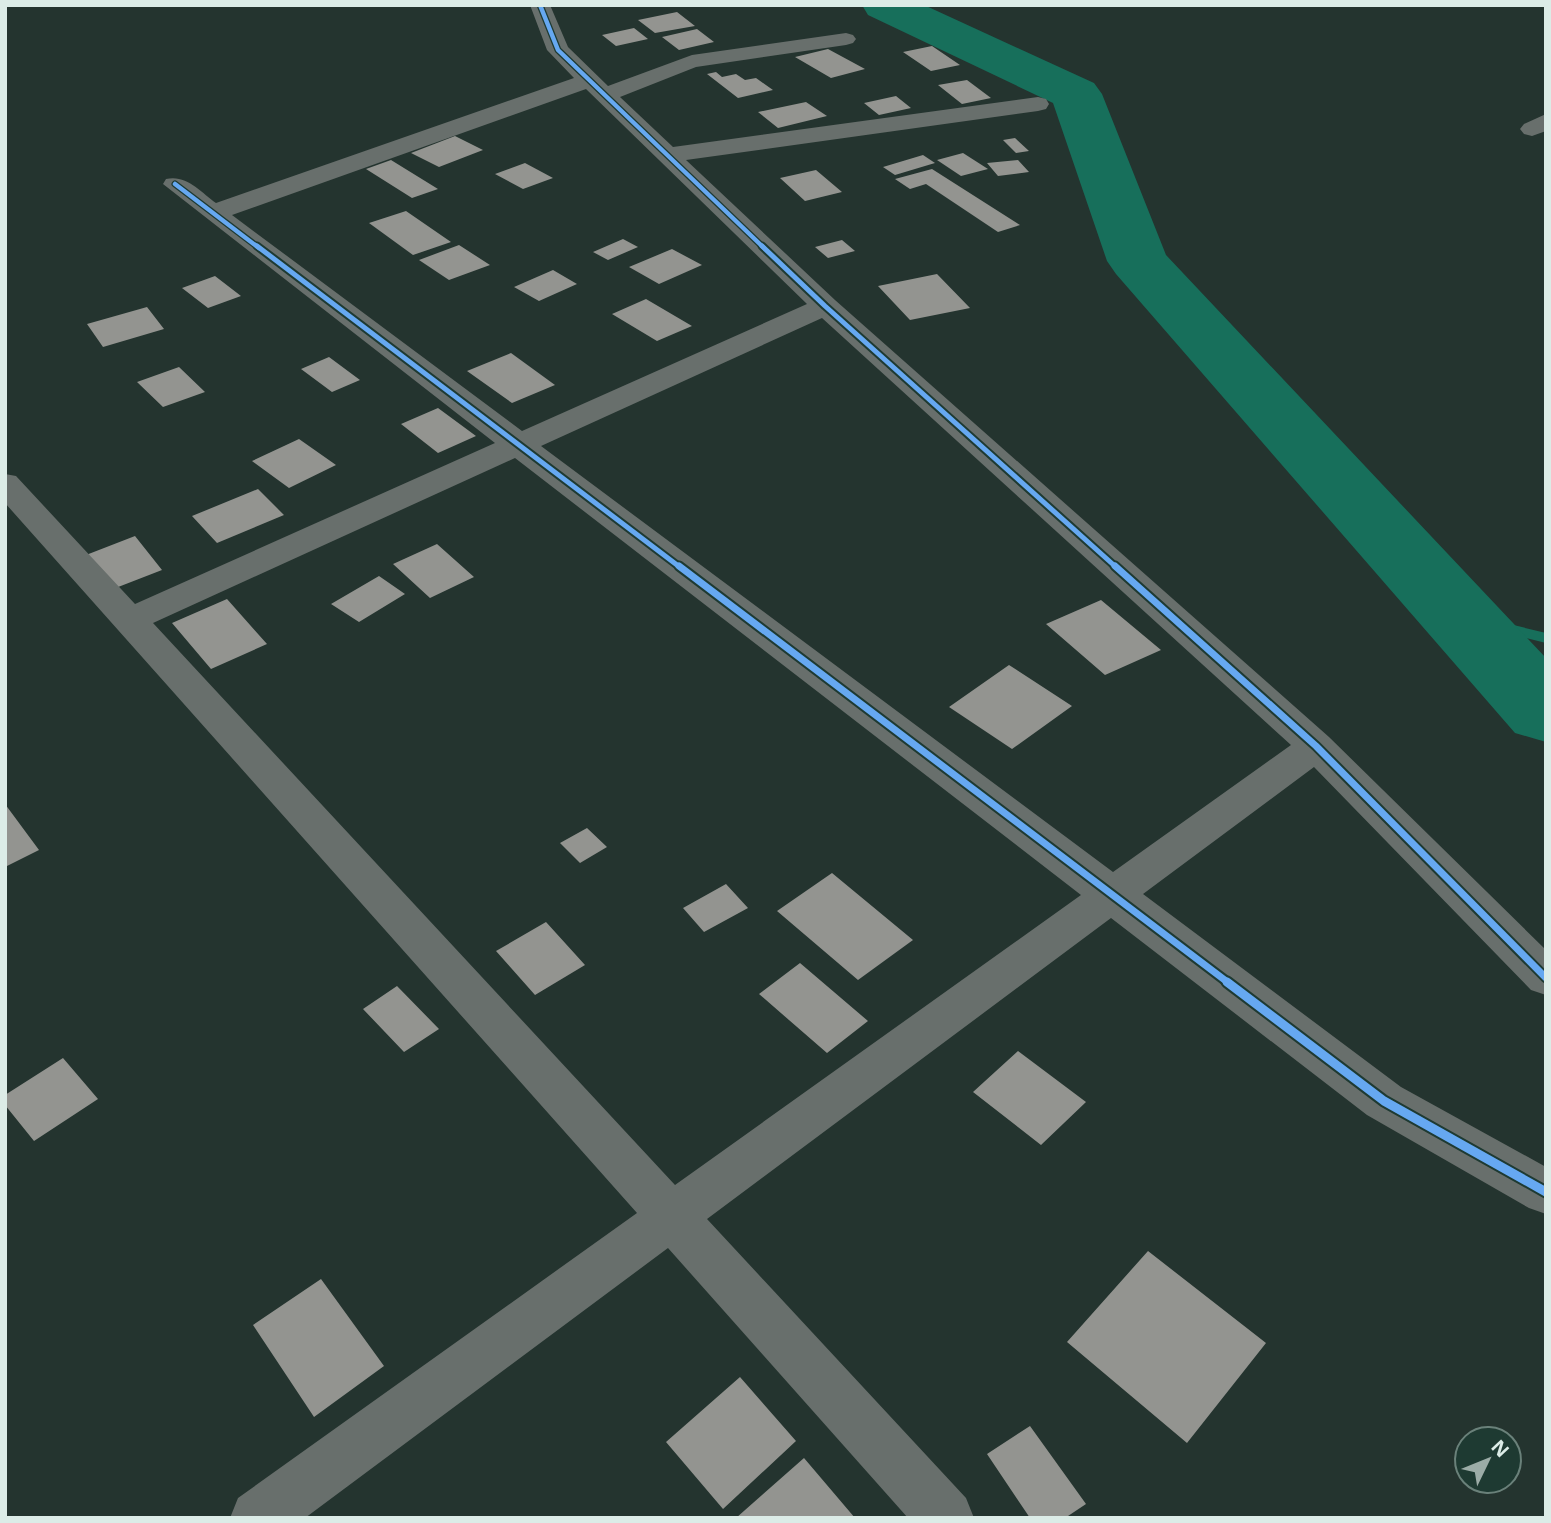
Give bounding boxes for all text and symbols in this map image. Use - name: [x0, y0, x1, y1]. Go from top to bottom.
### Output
- north arrow: [1453, 1425, 1523, 1495]
- text: N: [1486, 1434, 1515, 1463]

